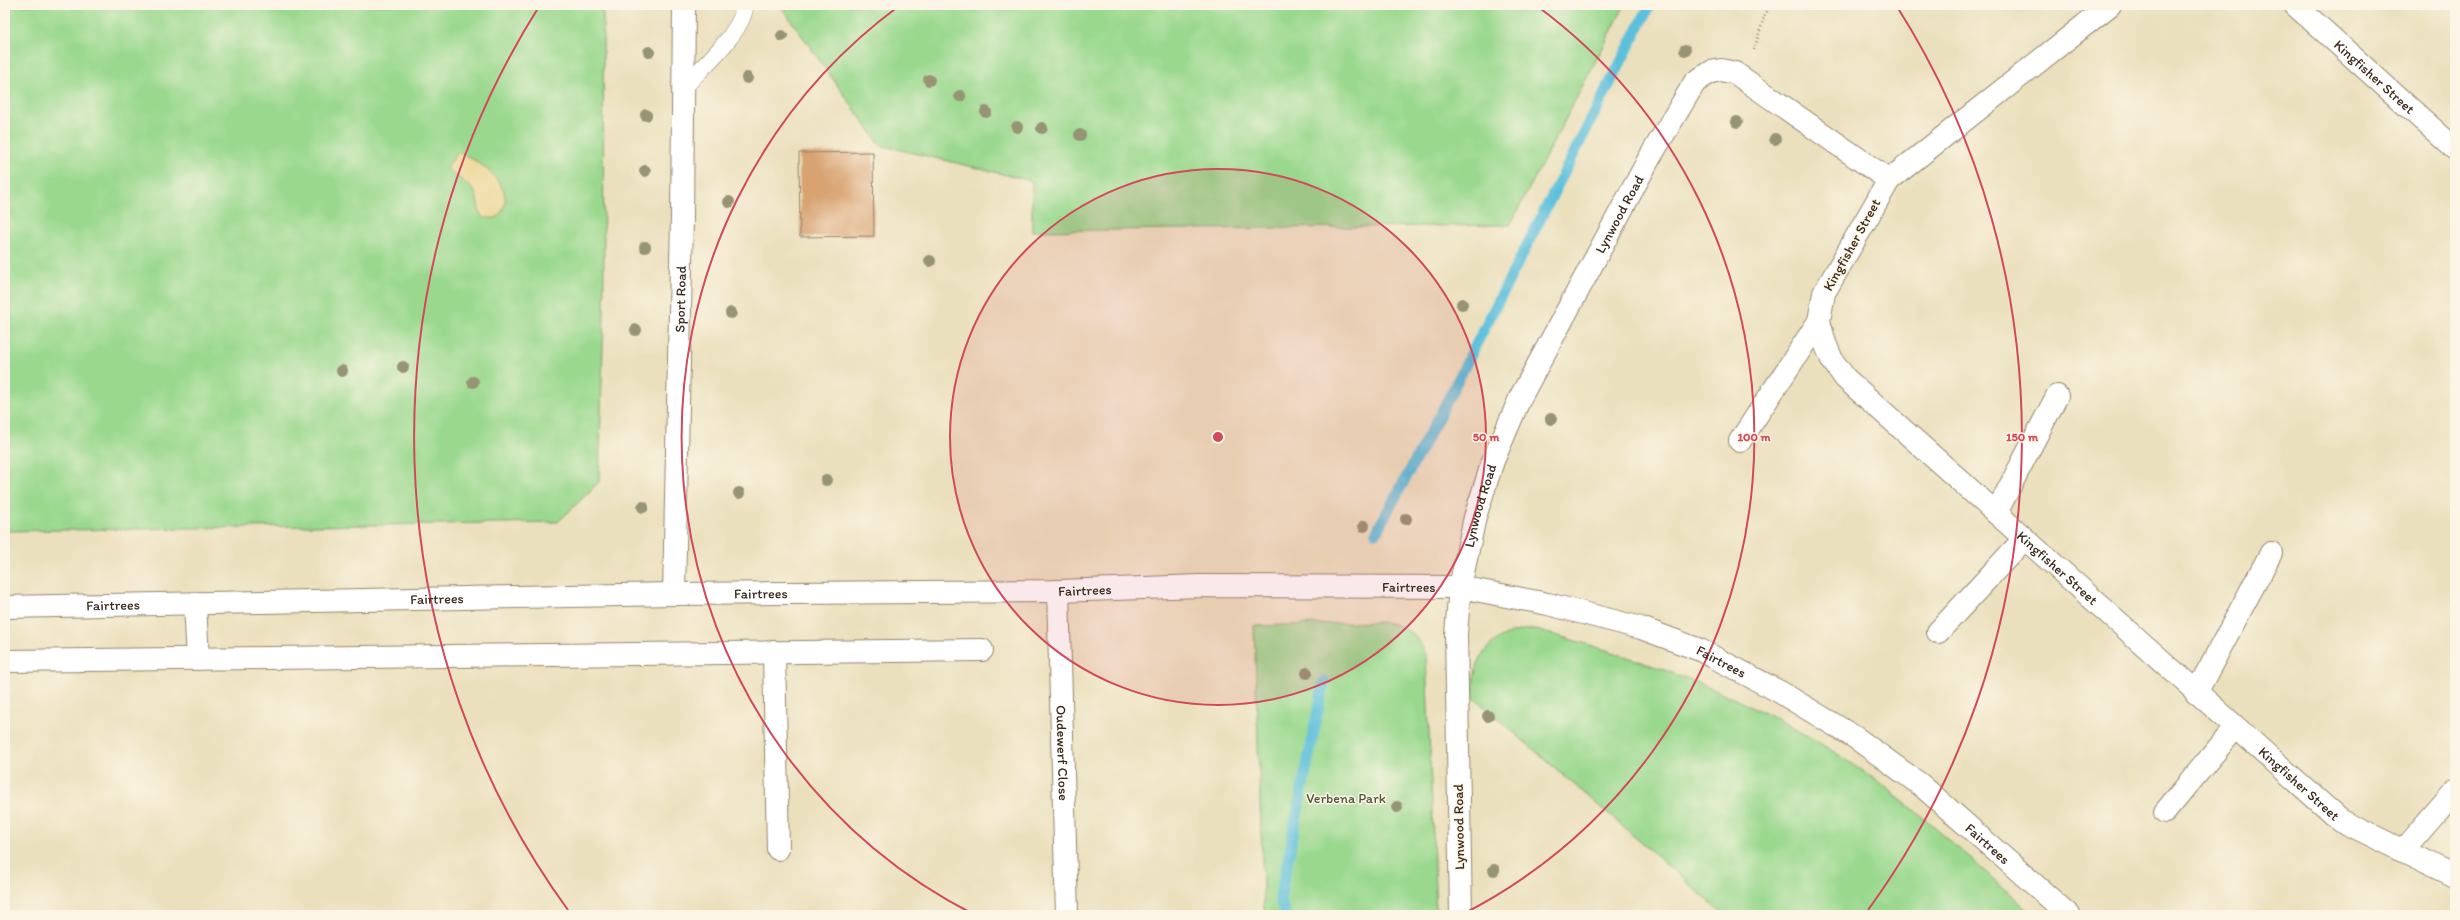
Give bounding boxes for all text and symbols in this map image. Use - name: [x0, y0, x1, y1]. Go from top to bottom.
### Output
- street label: Kingfisher Street: [2331, 36, 2418, 117]
- street label: Lynwood Road: [1591, 172, 1647, 256]
- street label: Kingfisher Street: [1820, 196, 1884, 294]
- street label: Sport Road: [671, 265, 689, 333]
- centre of rings: [1211, 430, 1225, 444]
- text: 50 m: [1473, 430, 1500, 444]
- text: 100 m: [1737, 430, 1771, 444]
- text: 150 m: [2006, 430, 2039, 444]
- street label: Lynwood Road: [1460, 461, 1500, 549]
- street label: Kingfisher Street: [2013, 527, 2101, 608]
- street label: Fairtrees: [1382, 578, 1436, 595]
- street label: Fairtrees: [1058, 581, 1112, 599]
- street label: Fairtrees: [734, 585, 788, 602]
- street label: Fairtrees: [410, 590, 464, 608]
- street label: Fairtrees: [86, 596, 140, 614]
- street label: Fairtrees: [1694, 641, 1749, 681]
- street label: Oudewerf Close: [1053, 705, 1072, 801]
- street label: Kingfisher Street: [2255, 743, 2343, 824]
- street label: Lynwood Road: [1450, 783, 1468, 870]
- park label: Verbena Park: [1306, 790, 1386, 807]
- street label: Fairtrees: [1962, 819, 2013, 868]

